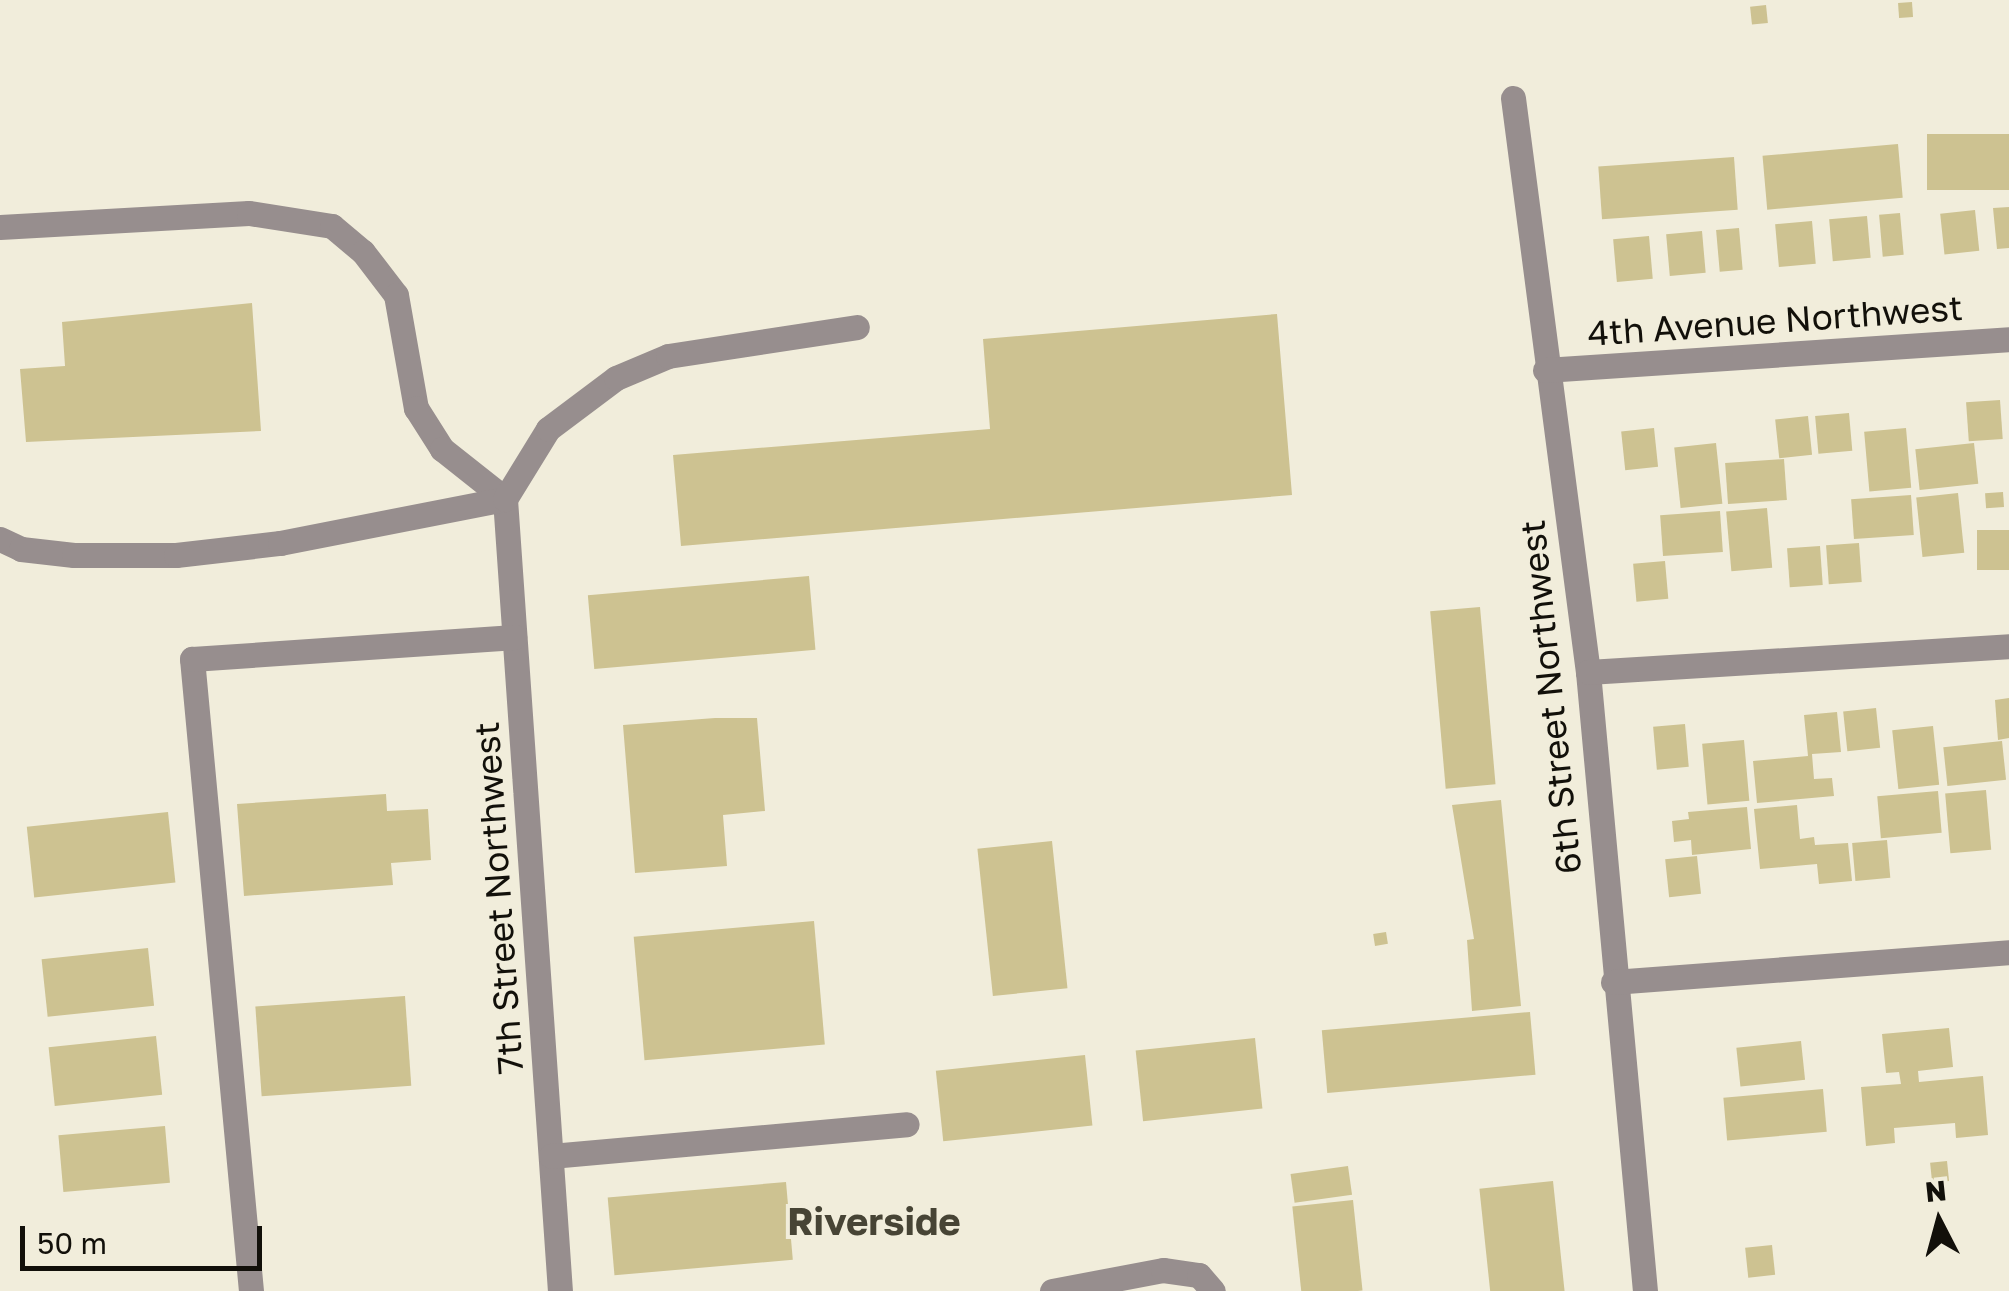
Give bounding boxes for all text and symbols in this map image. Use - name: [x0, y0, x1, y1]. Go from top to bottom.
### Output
- street label: 4th Avenue Northwest: [1586, 286, 1964, 354]
- street label: 6th Street Northwest: [1511, 518, 1589, 876]
- street label: 7th Street Northwest: [465, 720, 531, 1076]
- north arrow: [1889, 1171, 1989, 1271]
- text: N: [1924, 1173, 1948, 1208]
- district label: Riverside: [787, 1198, 961, 1244]
- scale bar: [25, 1206, 268, 1268]
- text: 50 m: [37, 1225, 107, 1261]

